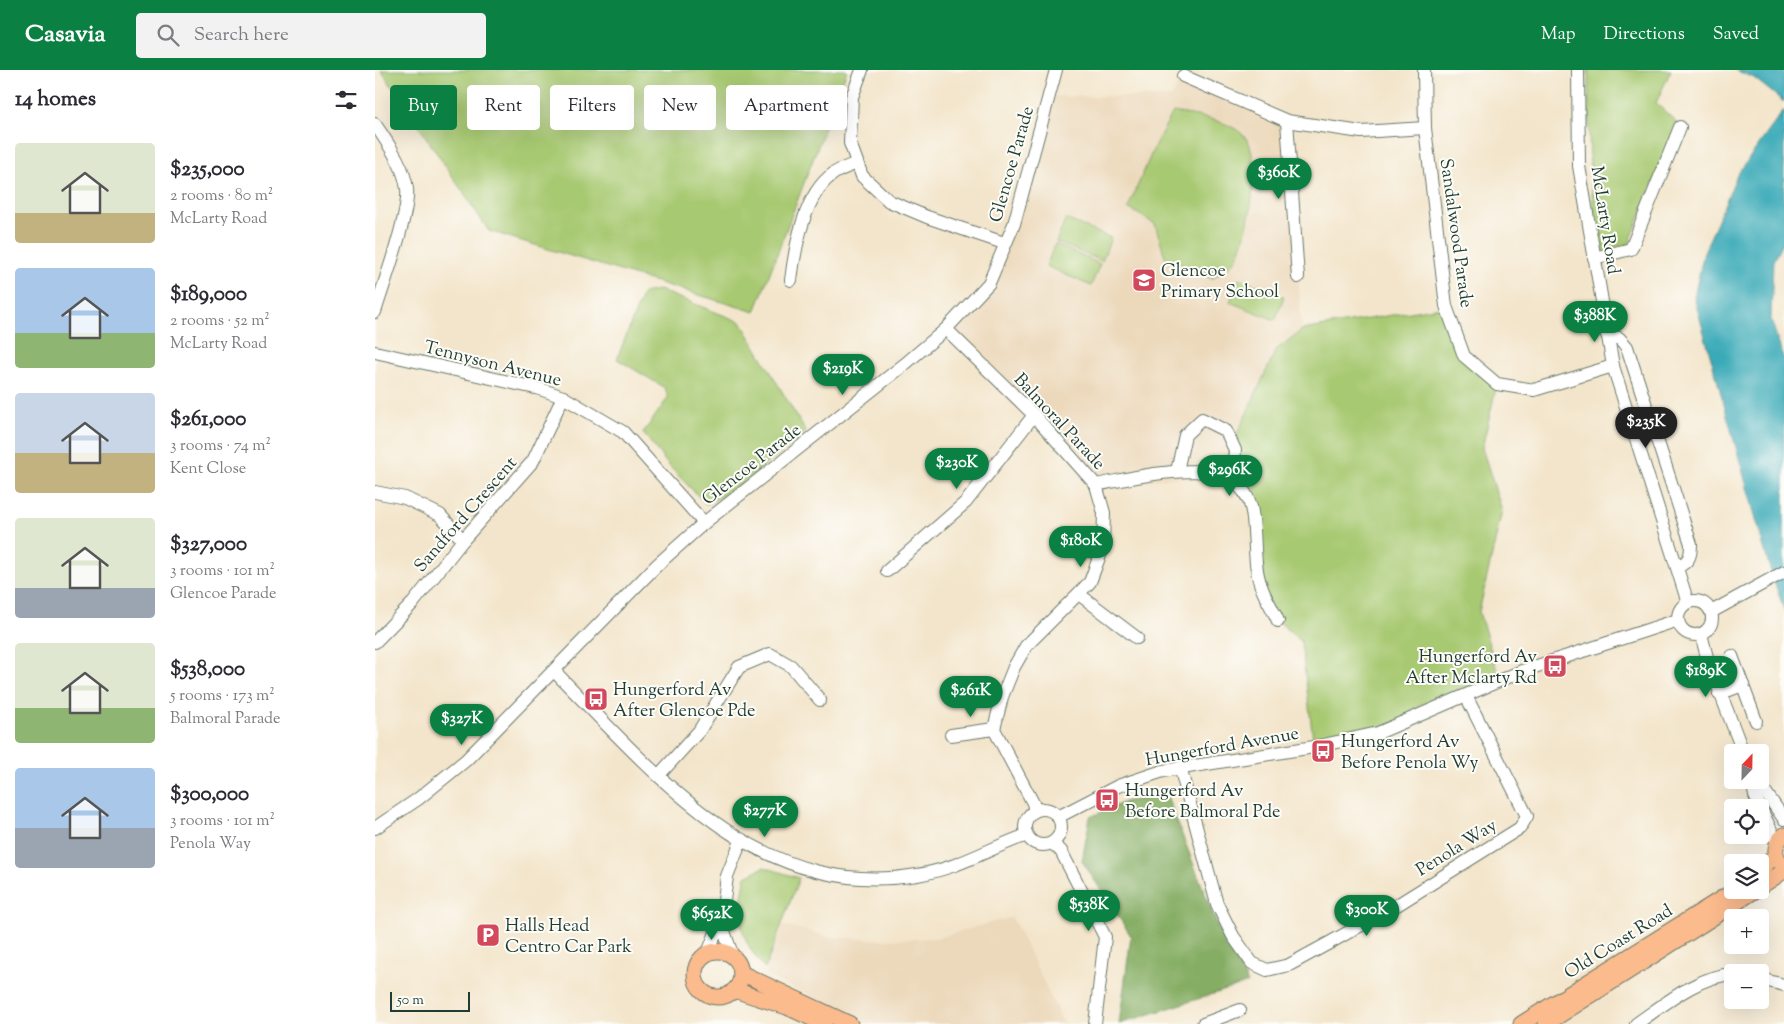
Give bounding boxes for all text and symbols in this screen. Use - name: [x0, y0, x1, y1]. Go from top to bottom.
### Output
- search box: [136, 13, 486, 58]
- text: Casavia: [25, 18, 106, 52]
- icon: search: [154, 21, 182, 49]
- text: Search here: [194, 22, 289, 49]
- text: Map: [1541, 22, 1576, 48]
- text: Directions: [1604, 22, 1685, 48]
- text: Saved: [1713, 22, 1759, 48]
- text: 14 homes: [15, 85, 96, 115]
- chip: Buy: [390, 85, 457, 130]
- chip: Rent: [467, 85, 540, 130]
- chip: Filters: [550, 85, 634, 130]
- chip: New: [644, 85, 716, 130]
- chip: Apartment: [726, 85, 847, 130]
- icon: filters: [332, 86, 360, 114]
- street label: Glencoe Parade: [984, 103, 1042, 226]
- text: $235,000: [170, 155, 245, 185]
- street label: Sandalwood Parade: [1432, 157, 1478, 310]
- pin: $360K: [1244, 158, 1314, 200]
- text: $360K: [1258, 162, 1300, 185]
- icon: home: [55, 163, 115, 223]
- street label: McLarty Road: [1583, 164, 1625, 276]
- text: 2 rooms · 80 m²: [170, 185, 273, 208]
- text: McLarty Road: [170, 208, 267, 231]
- place label: Glencoe Primary School: [1161, 259, 1279, 306]
- school or university icon: Glencoe Primary School: [1131, 267, 1157, 293]
- text: $189,000: [170, 280, 247, 310]
- icon: home: [55, 288, 115, 348]
- pin: $388K: [1560, 300, 1630, 343]
- text: $388K: [1574, 305, 1616, 328]
- text: 2 rooms · 52 m²: [170, 310, 270, 333]
- text: McLarty Road: [170, 333, 267, 356]
- street label: Tennyson Avenue: [421, 335, 564, 395]
- pin: $219K: [808, 354, 878, 396]
- text: $219K: [823, 358, 863, 381]
- street label: Balmoral Parade: [1007, 368, 1110, 477]
- text: $261,000: [170, 405, 246, 435]
- pin: $235K: [1611, 406, 1681, 449]
- text: $235K: [1626, 411, 1666, 434]
- icon: home: [55, 413, 115, 473]
- street label: Glencoe Parade: [697, 418, 807, 513]
- text: 3 rooms · 74 m²: [170, 435, 271, 458]
- pin: $230K: [922, 448, 992, 490]
- street label: Sandford Crescent: [409, 452, 524, 579]
- text: $230K: [936, 452, 978, 475]
- pin: $296K: [1195, 454, 1265, 497]
- text: Kent Close: [170, 458, 246, 481]
- text: $296K: [1208, 459, 1252, 482]
- pin: $180K: [1046, 526, 1116, 568]
- text: $327,000: [170, 530, 247, 560]
- text: $180K: [1060, 530, 1102, 553]
- icon: home: [55, 538, 115, 598]
- text: 3 rooms · 101 m²: [170, 560, 275, 583]
- text: Glencoe Parade: [170, 583, 276, 606]
- place label: Hungerford Av After Mclarty Rd: [1405, 645, 1538, 692]
- bus stop icon: Hungerford Av After Mclarty Rd: [1542, 653, 1568, 679]
- text: $538,000: [170, 655, 245, 685]
- pin: $189K: [1671, 656, 1741, 698]
- text: $189K: [1685, 660, 1727, 683]
- icon: home: [55, 663, 115, 723]
- pin: $261K: [936, 676, 1006, 718]
- place label: Hungerford Av After Glencoe Pde: [613, 678, 755, 725]
- text: $261K: [951, 680, 991, 703]
- text: 5 rooms · 173 m²: [170, 685, 275, 708]
- bus stop icon: Hungerford Av After Glencoe Pde: [583, 686, 609, 712]
- pin: $327K: [427, 704, 497, 746]
- text: Balmoral Parade: [170, 708, 280, 731]
- text: $327K: [441, 708, 483, 731]
- street label: Hungerford Avenue: [1144, 722, 1301, 774]
- place label: Hungerford Av Before Penola Wy: [1341, 730, 1478, 777]
- bus stop icon: Hungerford Av Before Penola Wy: [1310, 738, 1336, 764]
- north arrow: [1724, 744, 1769, 789]
- map controls: [1724, 744, 1769, 1009]
- place label: Hungerford Av Before Balmoral Pde: [1125, 779, 1280, 826]
- text: $300,000: [170, 780, 249, 810]
- bus stop icon: Hungerford Av Before Balmoral Pde: [1094, 787, 1120, 813]
- icon: home: [55, 788, 115, 848]
- pin: $277K: [730, 796, 800, 838]
- button: locate: [1724, 799, 1769, 844]
- text: $277K: [743, 800, 787, 823]
- text: 3 rooms · 101 m²: [170, 810, 275, 833]
- street label: Penola Way: [1412, 814, 1503, 884]
- text: Penola Way: [170, 833, 251, 856]
- button: layers: [1724, 854, 1769, 899]
- pin: $538K: [1054, 890, 1124, 932]
- text: $538K: [1069, 894, 1109, 917]
- pin: $300K: [1332, 894, 1402, 937]
- pin: $652K: [677, 898, 747, 941]
- text: $300K: [1345, 899, 1389, 922]
- street label: Old Coast Road: [1560, 899, 1678, 987]
- text: $652K: [691, 903, 733, 926]
- button: +: [1724, 909, 1769, 954]
- place label: Halls Head Centro Car Park: [505, 914, 632, 961]
- parking icon: Halls Head Centro Car Park: [475, 922, 501, 948]
- button: −: [1724, 964, 1769, 1009]
- scale bar: [390, 989, 470, 1012]
- text: 50 m: [397, 991, 424, 1011]

